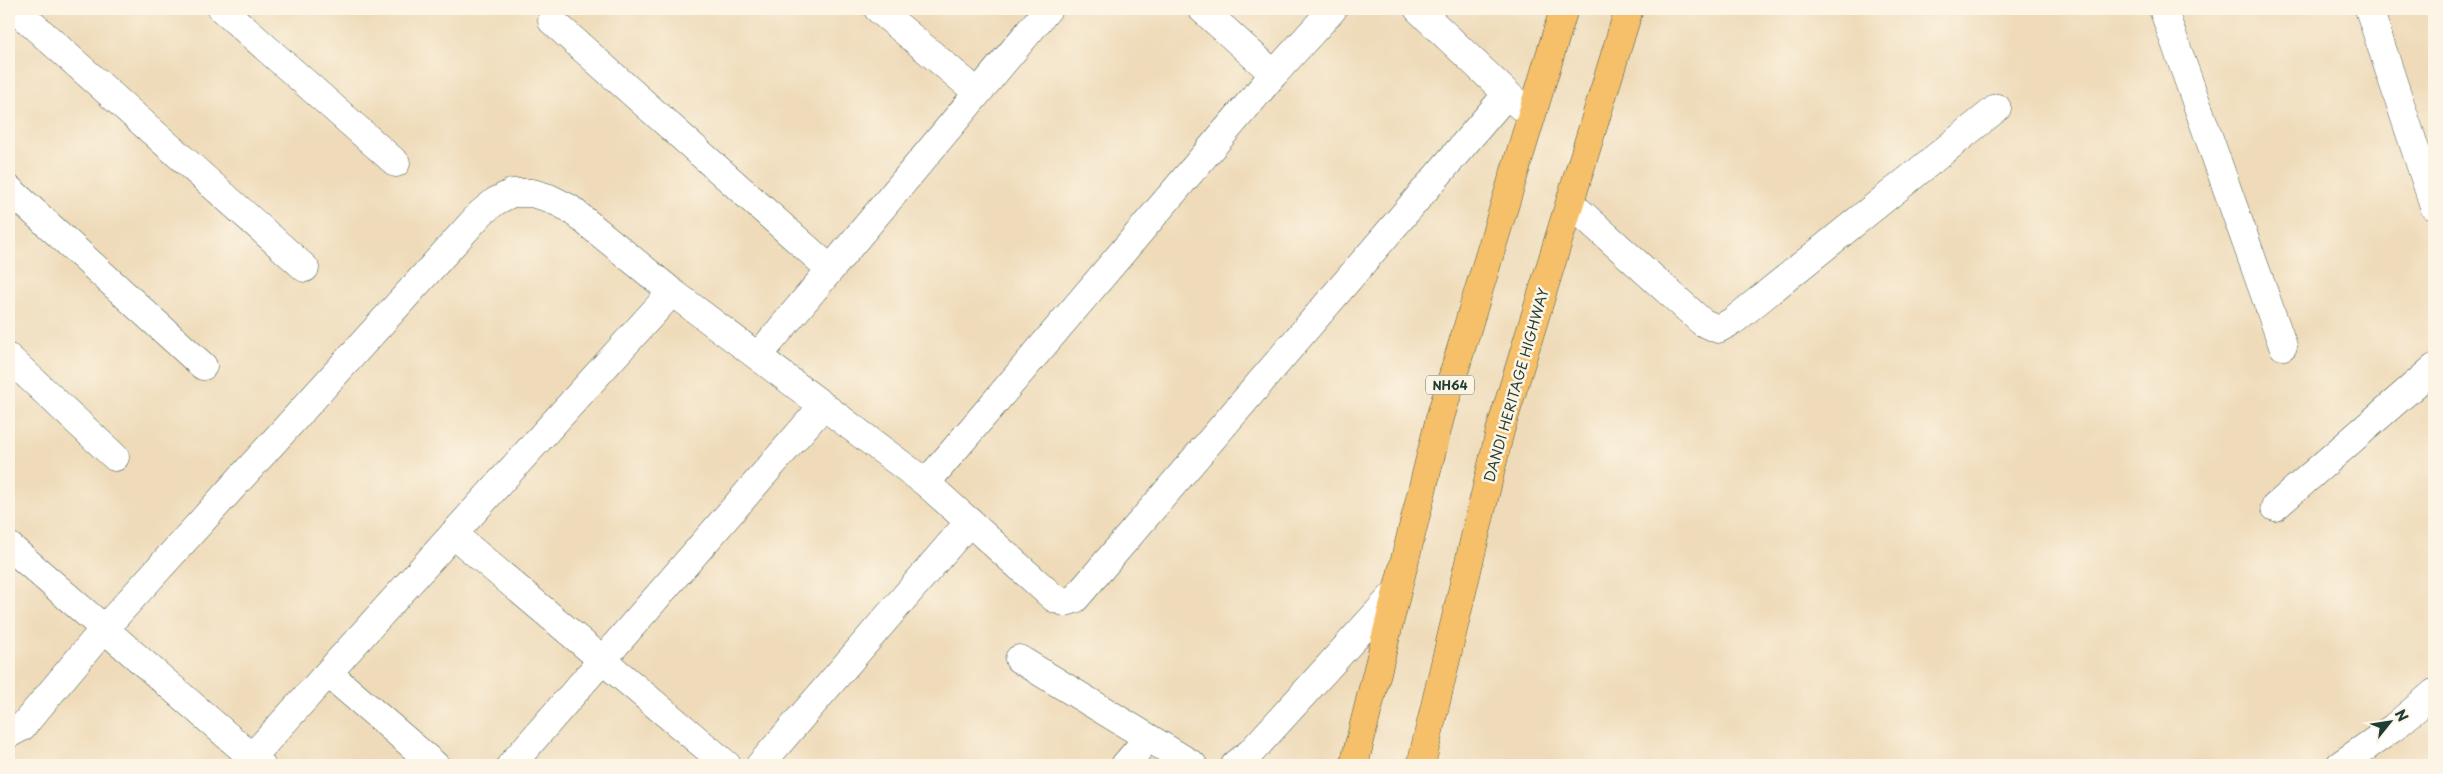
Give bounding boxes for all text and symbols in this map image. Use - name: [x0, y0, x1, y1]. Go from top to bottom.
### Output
- street label: DANDI HERITAGE HIGHWAY: [1478, 285, 1554, 485]
- road number: NH64: [1426, 376, 1474, 394]
- north arrow: [2366, 696, 2416, 746]
- text: N: [2390, 705, 2414, 725]

